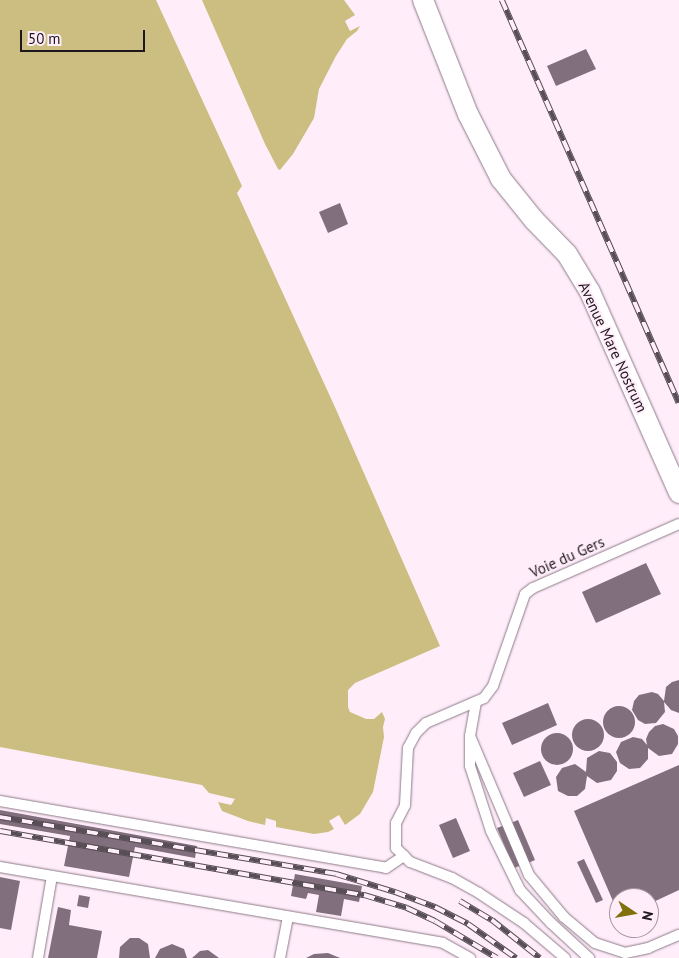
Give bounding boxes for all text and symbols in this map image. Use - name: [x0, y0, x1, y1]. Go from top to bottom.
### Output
- scale bar: [22, 20, 148, 52]
- text: 50 m: [28, 29, 61, 48]
- street label: Avenue Mare Nostrum: [575, 279, 651, 415]
- street label: Voie du Gers: [527, 533, 607, 581]
- north arrow: [609, 888, 659, 938]
- text: N: [638, 910, 657, 922]

